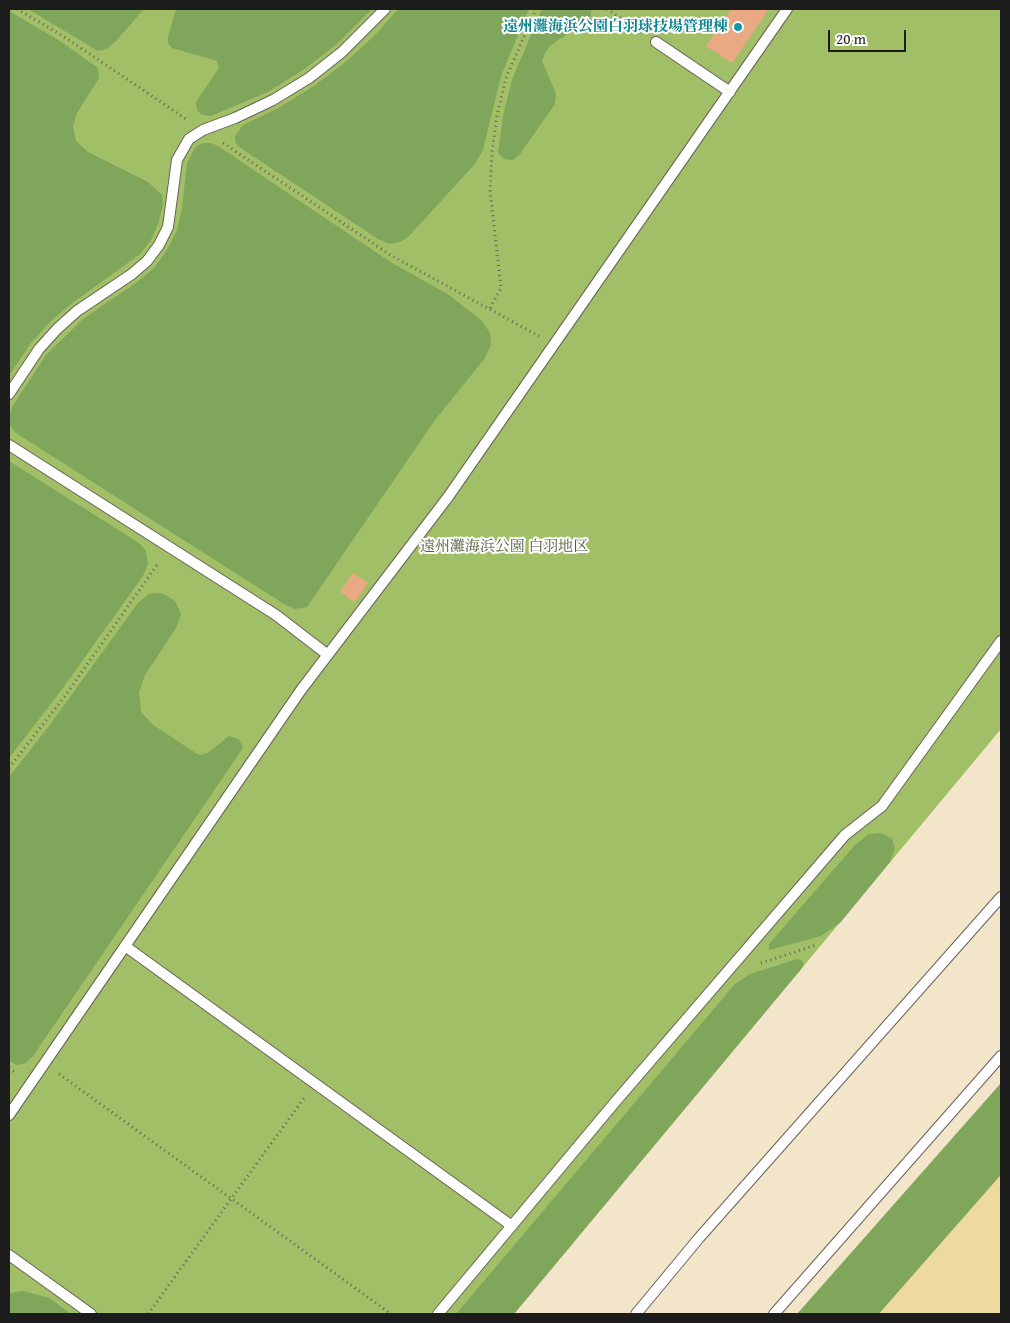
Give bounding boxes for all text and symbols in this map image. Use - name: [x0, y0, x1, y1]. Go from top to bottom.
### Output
- place label: 遠州灘海浜公園白羽球技場管理棟: [503, 18, 728, 36]
- scale bar: [830, 20, 908, 52]
- marker: 遠州灘海浜公園白羽球技場管理棟: [732, 21, 744, 33]
- text: 20 m: [836, 28, 866, 49]
- park label: 遠州灘海浜公園 白羽地区: [420, 538, 588, 556]

